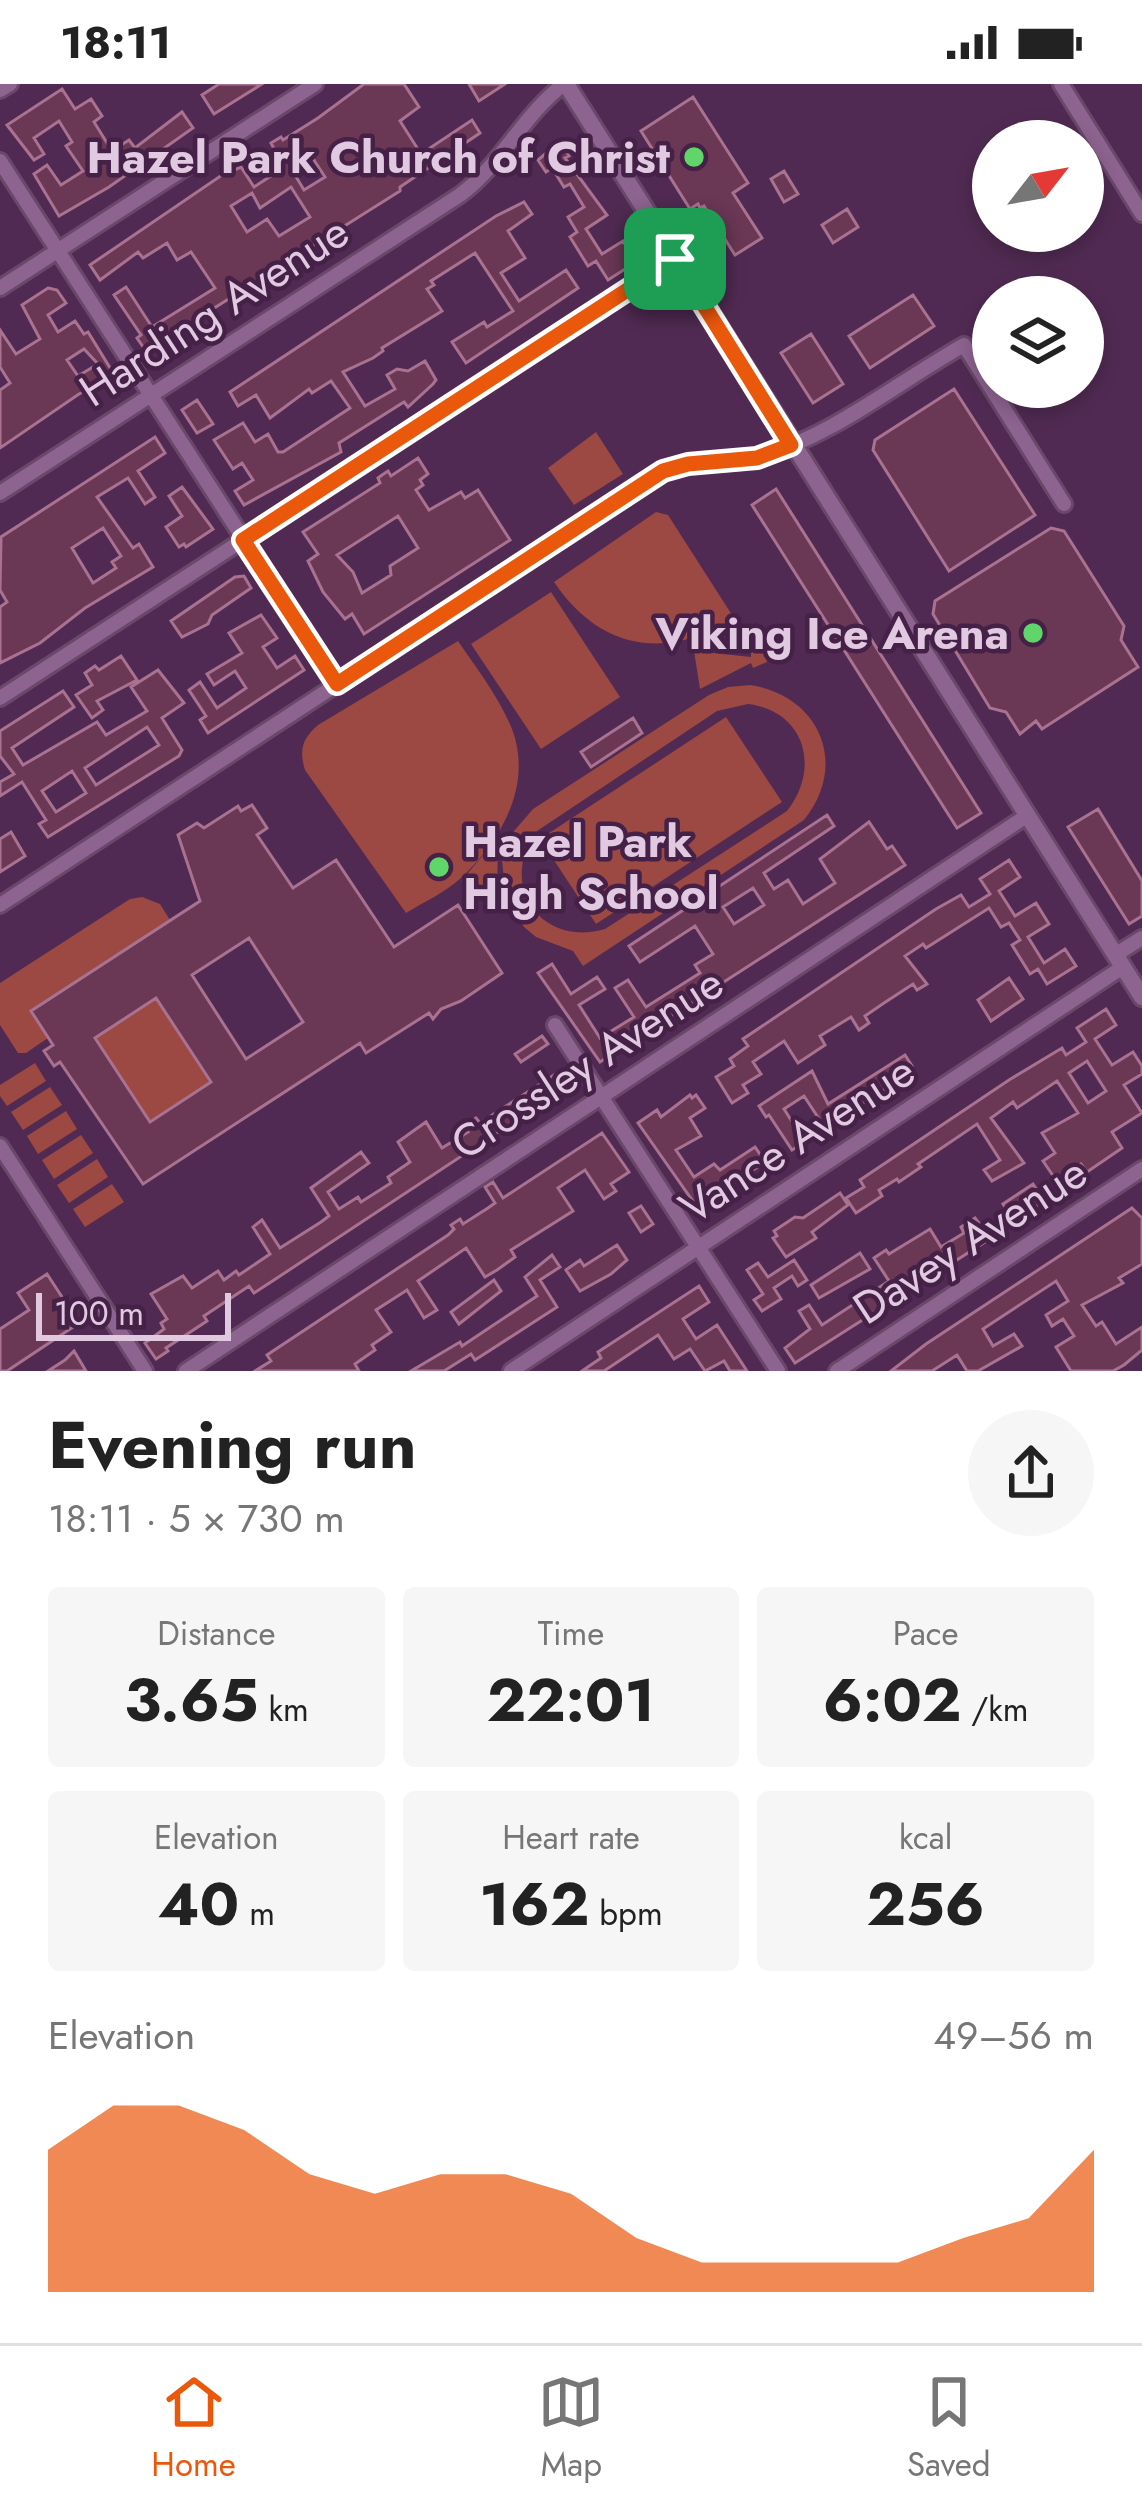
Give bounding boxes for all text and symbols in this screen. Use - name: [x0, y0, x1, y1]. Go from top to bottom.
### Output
- text: 18:11: [60, 10, 171, 75]
- north arrow: [972, 120, 1104, 252]
- map controls: [972, 120, 1104, 408]
- place label: Hazel Park Church of Christ: [87, 125, 671, 190]
- marker: Hazel Park Church of Christ: [681, 144, 707, 170]
- street label: Harding Avenue: [66, 199, 362, 423]
- pin: [624, 208, 726, 310]
- icon: arrive: [642, 226, 708, 292]
- button: layers: [972, 276, 1104, 408]
- place label: Viking Ice Arena: [655, 601, 1009, 666]
- marker: Viking Ice Arena: [1020, 620, 1046, 646]
- place label: Hazel Park High School: [463, 809, 719, 926]
- marker: Hazel Park High School: [426, 854, 452, 880]
- street label: Crossley Avenue: [438, 951, 736, 1175]
- street label: Vance Avenue: [667, 1039, 927, 1239]
- street label: Davey Avenue: [840, 1140, 1100, 1340]
- scale bar: [36, 1287, 231, 1340]
- text: 100 m: [54, 1290, 144, 1337]
- text: Evening run: [48, 1397, 417, 1493]
- button: share: [968, 1410, 1094, 1536]
- text: 18:11 · 5 × 730 m: [48, 1490, 345, 1547]
- text: Distance: [157, 1610, 275, 1657]
- text: Time: [538, 1610, 604, 1657]
- text: Pace: [893, 1610, 959, 1657]
- text: 3.65: [124, 1657, 259, 1744]
- text: 22:01: [487, 1657, 655, 1744]
- text: 6:02: [823, 1657, 961, 1744]
- text: km: [259, 1686, 309, 1733]
- text: /km: [961, 1686, 1029, 1733]
- text: Elevation: [154, 1814, 279, 1861]
- text: Heart rate: [502, 1814, 640, 1861]
- text: kcal: [899, 1814, 952, 1861]
- text: 40: [158, 1861, 239, 1948]
- text: 162: [479, 1861, 589, 1948]
- text: 256: [867, 1861, 985, 1948]
- text: m: [239, 1890, 275, 1937]
- text: bpm: [589, 1890, 663, 1937]
- text: Elevation: [48, 2007, 195, 2064]
- text: 49–56 m: [933, 2007, 1094, 2064]
- tab: Home: [151, 2369, 236, 2488]
- tab: Map: [538, 2369, 604, 2488]
- tab: Saved: [907, 2369, 991, 2488]

